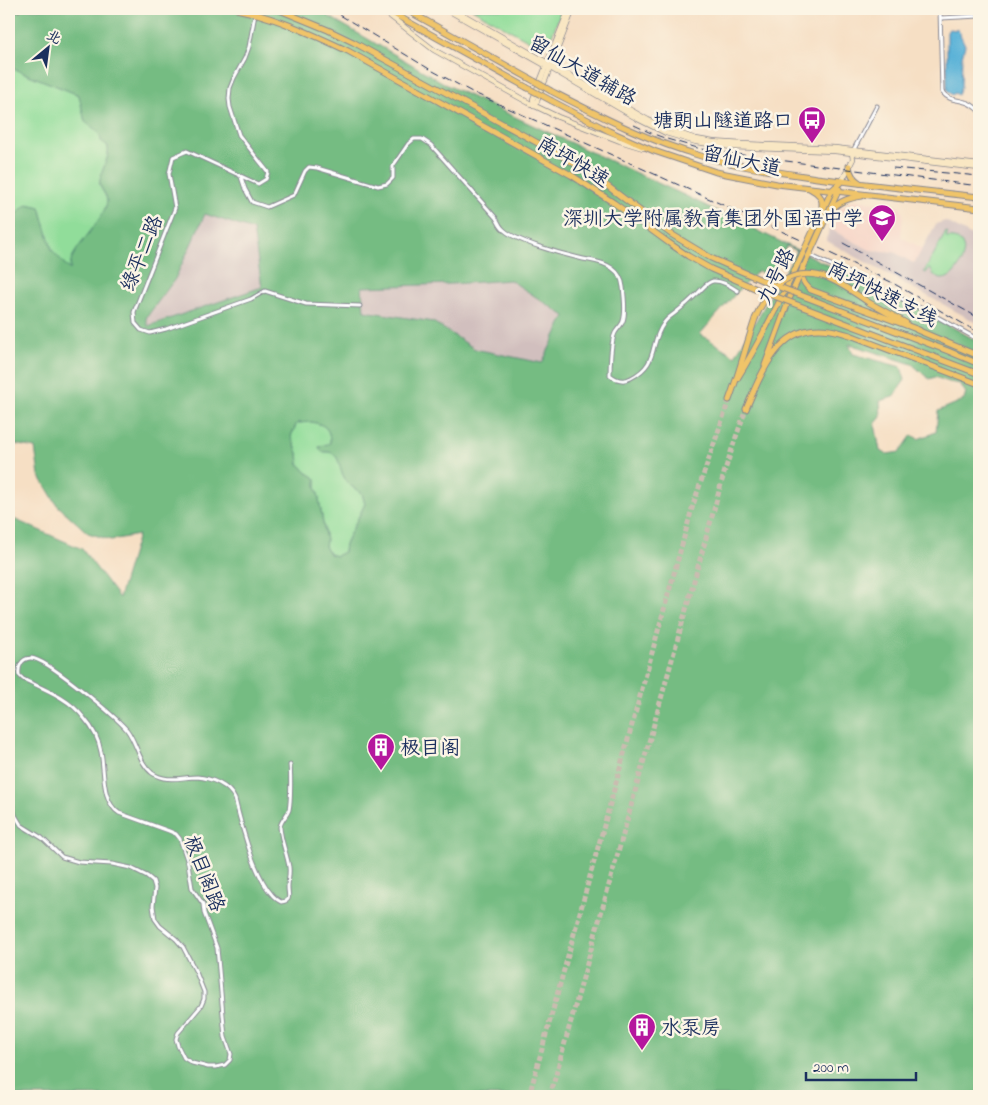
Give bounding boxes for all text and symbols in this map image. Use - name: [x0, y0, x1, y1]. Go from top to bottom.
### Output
- north arrow: [22, 22, 72, 72]
- text: 北: [42, 25, 65, 51]
- street label: 留仙大道辅路: [523, 30, 642, 115]
- bus stop icon: 塘朗山隧道路口: [797, 105, 827, 144]
- place label: 塘朗山隧道路口: [653, 108, 793, 137]
- street label: 南坪快速: [531, 130, 614, 196]
- street label: 留仙大道: [699, 140, 784, 185]
- school or university icon: 深圳大学附属教育集团外国语中学: [867, 203, 897, 242]
- place label: 深圳大学附属教育集团外国语中学: [563, 206, 863, 235]
- street label: 绿平二路: [115, 210, 172, 296]
- street label: 九号路: [751, 243, 804, 310]
- street label: 南坪快速支线: [822, 255, 942, 335]
- building icon: 极目阁: [366, 732, 396, 771]
- place label: 极目阁: [400, 735, 460, 764]
- street label: 极目阁路: [175, 831, 231, 917]
- building icon: 水泵房: [627, 1012, 657, 1051]
- place label: 水泵房: [661, 1015, 721, 1044]
- scale bar: [806, 1050, 916, 1082]
- text: 200 m: [813, 1057, 849, 1079]

